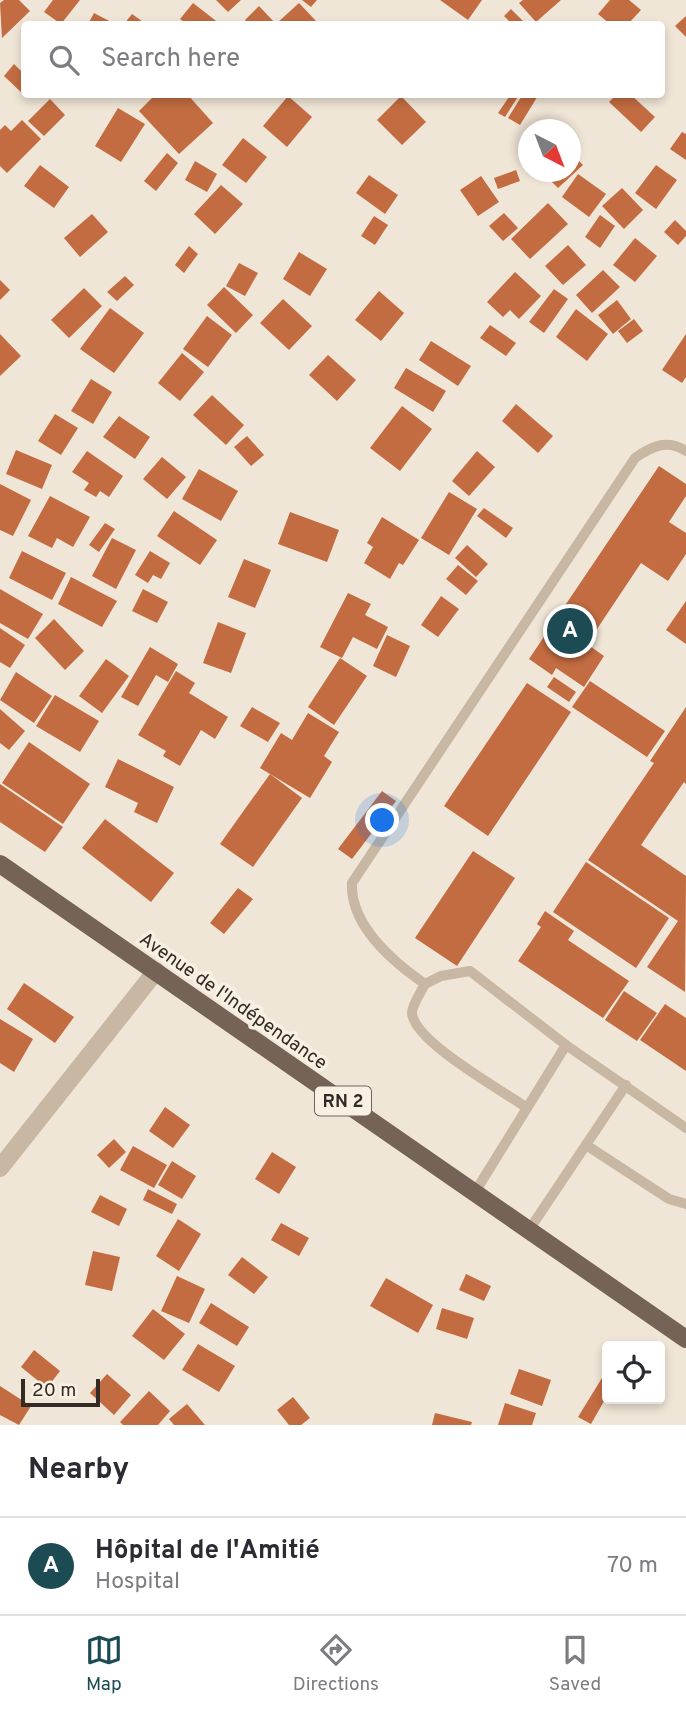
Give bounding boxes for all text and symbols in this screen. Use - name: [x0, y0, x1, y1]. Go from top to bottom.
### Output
- search box: [21, 21, 665, 98]
- icon: search: [45, 41, 83, 79]
- text: Search here: [101, 43, 240, 76]
- north arrow: [518, 119, 581, 182]
- pin: A: [547, 605, 593, 657]
- your location: [365, 803, 399, 837]
- street label: Avenue de l'Indépendance: [134, 928, 331, 1076]
- road number: RN 2: [315, 1086, 371, 1116]
- map controls: [602, 1341, 665, 1404]
- button: locate: [602, 1341, 665, 1404]
- scale bar: [21, 1376, 100, 1408]
- text: 20 m: [32, 1379, 76, 1403]
- text: Nearby: [28, 1452, 129, 1489]
- text: Hôpital de l'Amitié: [95, 1535, 320, 1568]
- text: A: [43, 1552, 59, 1581]
- text: 70 m: [607, 1552, 658, 1581]
- text: Hospital: [95, 1568, 180, 1597]
- tab: Map: [85, 1631, 123, 1697]
- tab: Directions: [293, 1631, 379, 1697]
- tab: Saved: [549, 1631, 601, 1697]

